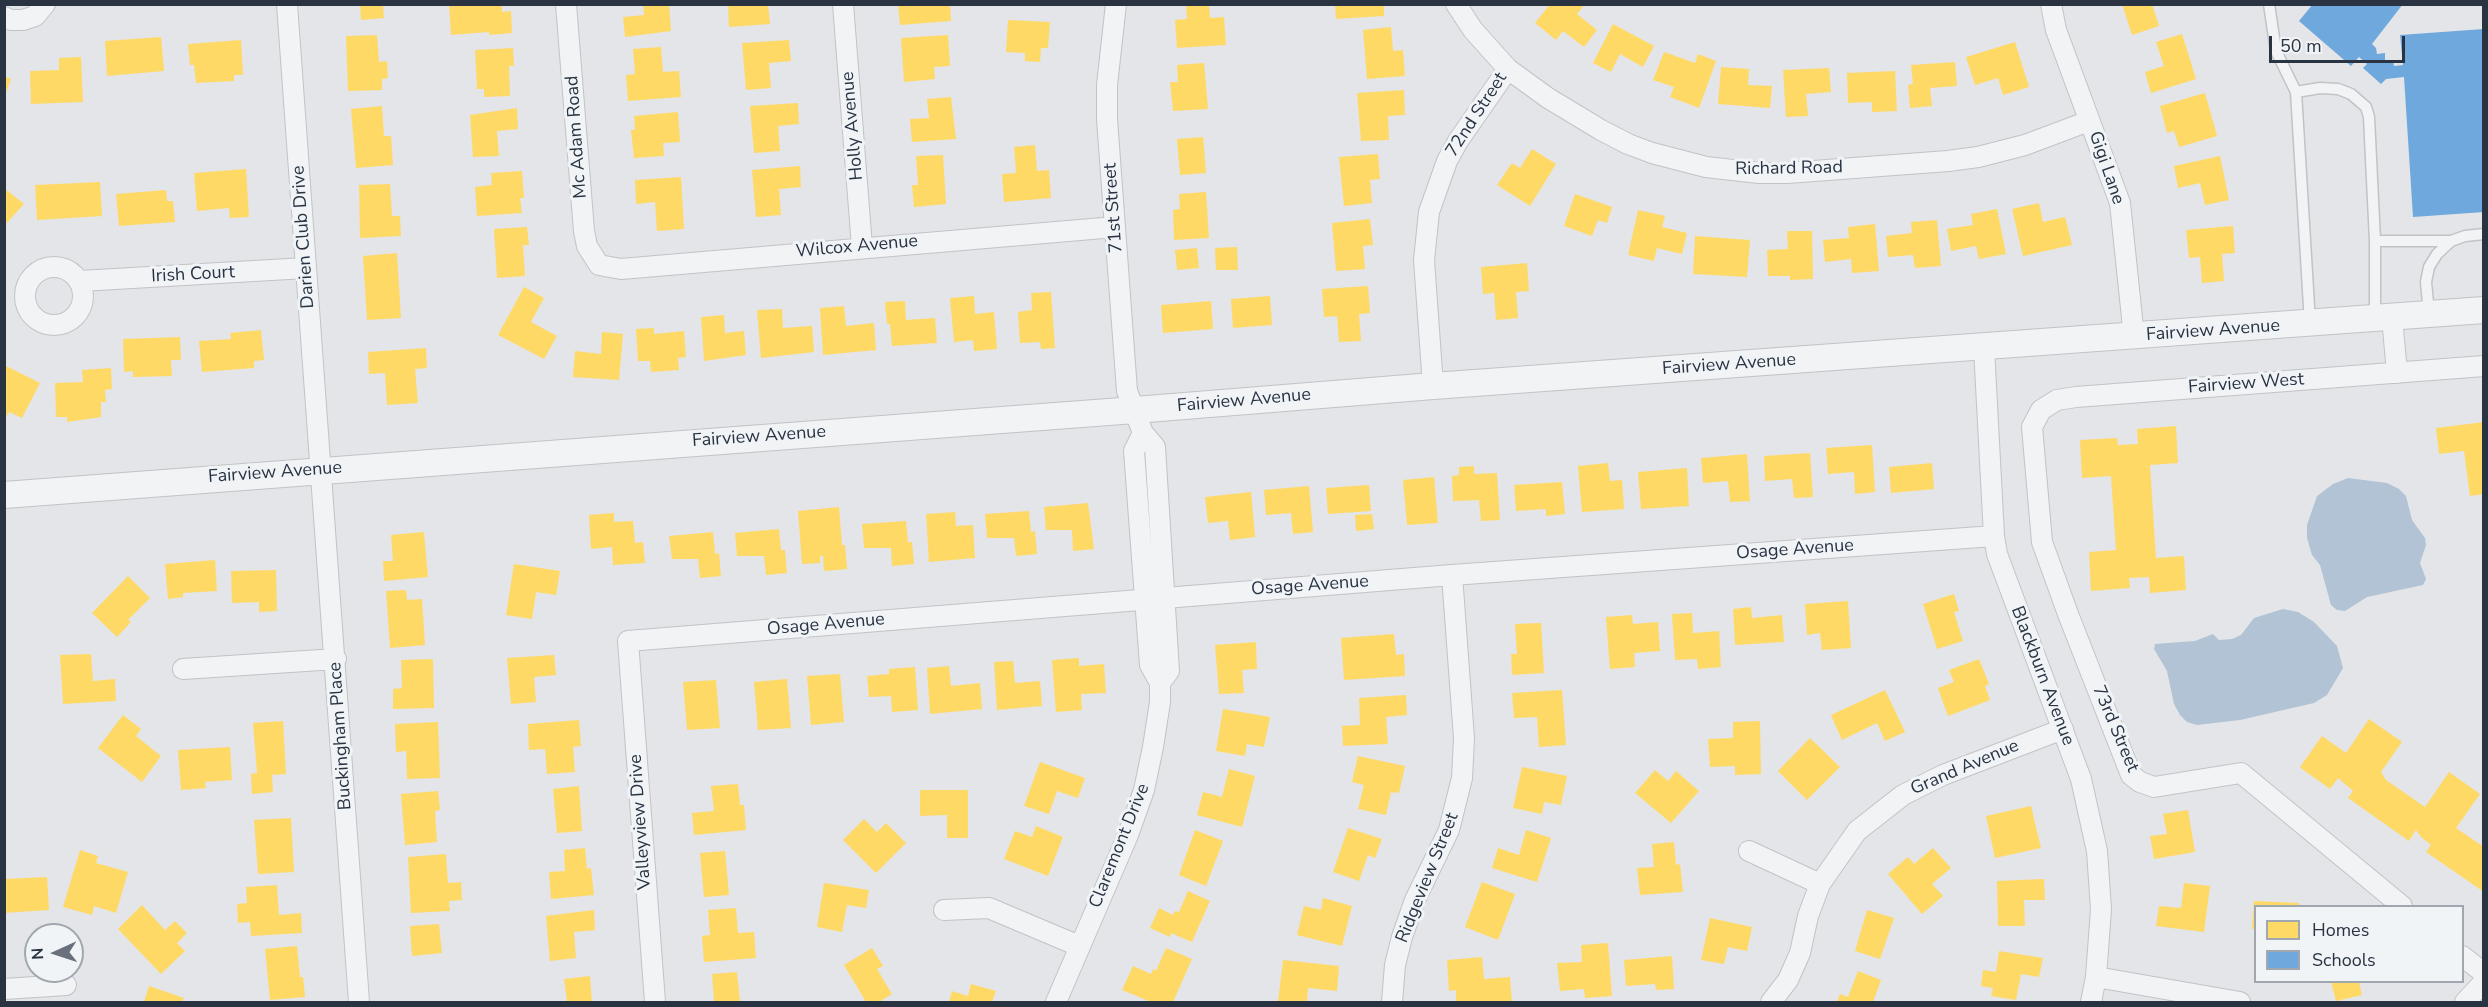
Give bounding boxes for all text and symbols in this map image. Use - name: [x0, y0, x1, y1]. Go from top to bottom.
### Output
- scale bar: [2272, 24, 2408, 62]
- text: 50 m: [2280, 34, 2322, 58]
- street label: 72nd Street: [1442, 69, 1512, 161]
- street label: Holly Avenue: [837, 71, 869, 181]
- street label: Mc Adam Road: [562, 75, 592, 199]
- street label: Gigi Lane: [2083, 129, 2129, 207]
- street label: Richard Road: [1735, 157, 1843, 181]
- street label: 71st Street: [1100, 162, 1128, 254]
- street label: Darien Club Drive: [288, 165, 320, 309]
- street label: Wilcox Avenue: [795, 231, 919, 263]
- street label: Irish Court: [151, 262, 235, 288]
- street label: Fairview Avenue: [2145, 316, 2281, 346]
- street label: Fairview Avenue: [1661, 350, 1797, 380]
- street label: Fairview West: [2187, 369, 2305, 399]
- street label: Fairview Avenue: [1176, 384, 1312, 418]
- street label: Fairview Avenue: [691, 422, 827, 452]
- street label: Fairview Avenue: [207, 458, 343, 488]
- street label: Osage Avenue: [1735, 535, 1855, 565]
- street label: Osage Avenue: [1250, 571, 1370, 601]
- street label: Blackburn Avenue: [2005, 603, 2079, 749]
- street label: Osage Avenue: [766, 609, 886, 641]
- street label: Buckingham Place: [325, 661, 357, 811]
- street label: 73rd Street: [2087, 682, 2143, 776]
- street label: Grand Avenue: [1908, 735, 2022, 801]
- street label: Valleyview Drive: [625, 753, 657, 891]
- street label: Claremont Drive: [1085, 781, 1155, 911]
- street label: Ridgeview Street: [1392, 810, 1464, 946]
- legend: [2254, 905, 2464, 983]
- text: Homes: [2312, 918, 2369, 942]
- north arrow: [24, 923, 84, 983]
- text: N: [27, 947, 49, 960]
- text: Schools: [2312, 948, 2376, 972]

